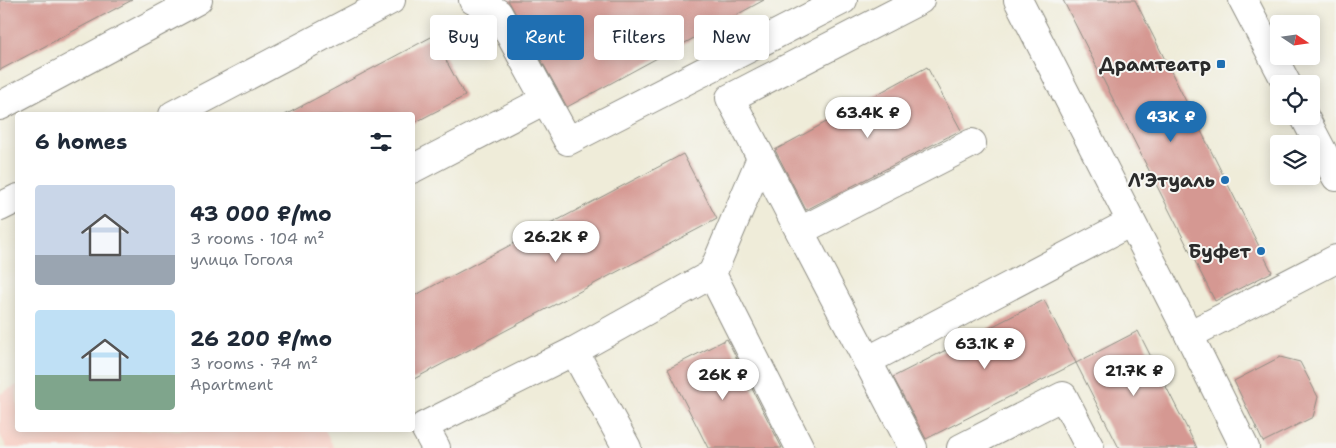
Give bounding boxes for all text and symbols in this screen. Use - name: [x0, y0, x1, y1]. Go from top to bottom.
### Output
- chip: Buy: [430, 15, 497, 60]
- chip: Rent: [507, 15, 584, 60]
- chip: Filters: [594, 15, 684, 60]
- chip: New: [694, 15, 769, 60]
- north arrow: [1270, 15, 1320, 65]
- map controls: [1270, 15, 1320, 185]
- place label: Драмтеатр: [1099, 52, 1211, 77]
- marker: Драмтеатр: [1215, 58, 1227, 70]
- button: locate: [1270, 75, 1320, 125]
- pin: 63.4K ₽: [822, 96, 914, 139]
- pin: 43K ₽: [1136, 100, 1206, 143]
- text: 63.4K ₽: [836, 102, 900, 123]
- text: 43K ₽: [1146, 106, 1196, 127]
- text: 6 homes: [35, 128, 127, 156]
- icon: filters: [367, 128, 395, 156]
- button: layers: [1270, 135, 1320, 185]
- place label: Л'Этуаль: [1128, 168, 1215, 193]
- marker: Л'Этуаль: [1219, 174, 1231, 186]
- text: 43 000 ₽/mo: [190, 200, 332, 228]
- icon: home: [75, 205, 135, 265]
- pin: 26.2K ₽: [510, 220, 602, 263]
- text: 26.2K ₽: [524, 226, 589, 247]
- text: 3 rooms · 104 m²: [190, 228, 325, 249]
- place label: Буфет: [1189, 239, 1252, 264]
- marker: Буфет: [1255, 245, 1267, 257]
- text: улица Гоголя: [190, 249, 293, 270]
- text: 26 200 ₽/mo: [190, 325, 332, 353]
- pin: 63.1K ₽: [939, 328, 1031, 370]
- icon: home: [75, 330, 135, 390]
- text: 63.1K ₽: [955, 333, 1015, 354]
- text: 3 rooms · 74 m²: [190, 353, 318, 374]
- pin: 21.7K ₽: [1088, 354, 1180, 397]
- pin: 26K ₽: [688, 358, 758, 401]
- text: 21.7K ₽: [1105, 360, 1163, 381]
- text: 26K ₽: [698, 364, 748, 385]
- text: Apartment: [190, 374, 273, 395]

